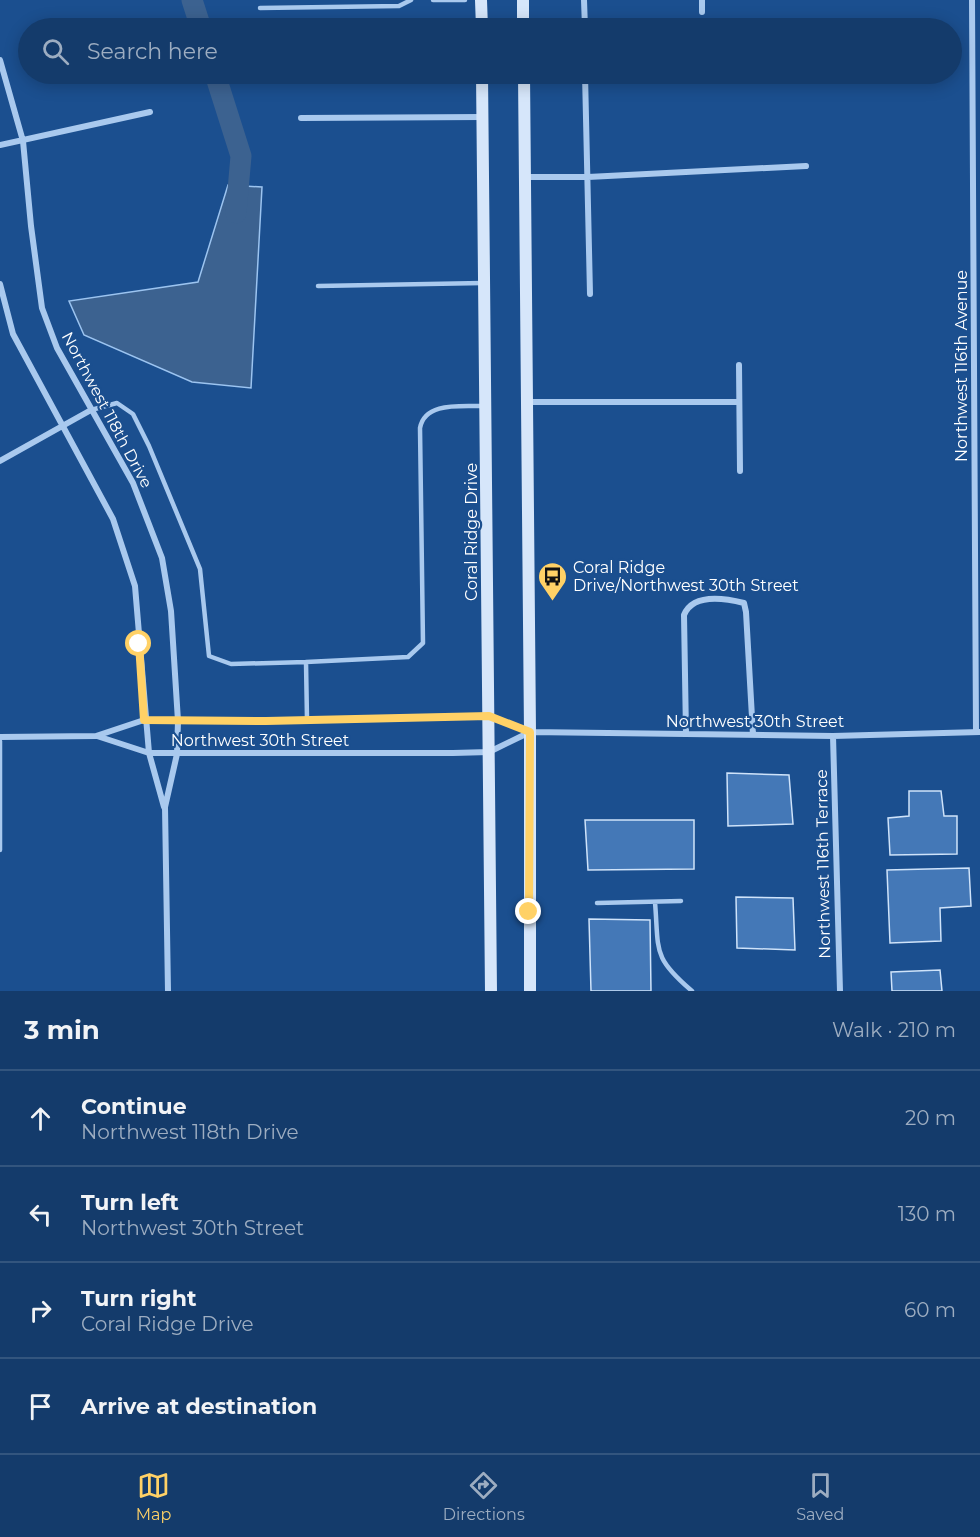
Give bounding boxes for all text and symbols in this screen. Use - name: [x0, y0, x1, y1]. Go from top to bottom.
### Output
- search box: [18, 18, 962, 84]
- icon: search: [39, 35, 72, 68]
- text: Search here: [87, 38, 218, 65]
- street label: Northwest 116th Avenue: [952, 270, 971, 462]
- street label: Northwest 118th Drive: [58, 329, 156, 491]
- street label: Coral Ridge Drive: [462, 463, 481, 601]
- place label: Coral Ridge Drive/Northwest 30th Street: [573, 558, 799, 595]
- bus stop icon: Coral Ridge Drive/Northwest 30th Street: [536, 560, 568, 602]
- route start: [125, 630, 151, 656]
- street label: Northwest 30th Street: [666, 712, 845, 731]
- street label: Northwest 30th Street: [171, 731, 350, 750]
- street label: Northwest 116th Terrace: [812, 769, 834, 959]
- route end: [515, 898, 541, 924]
- text: 3 min: [24, 1014, 100, 1046]
- text: Walk · 210 m: [832, 1018, 956, 1042]
- text: Continue: [81, 1093, 187, 1120]
- icon: ahead: [24, 1102, 57, 1135]
- text: 20 m: [905, 1106, 956, 1130]
- text: Northwest 118th Drive: [81, 1120, 299, 1144]
- text: Turn left: [81, 1189, 179, 1216]
- icon: left: [24, 1198, 57, 1231]
- text: 130 m: [898, 1202, 956, 1226]
- text: Northwest 30th Street: [81, 1216, 304, 1240]
- text: Turn right: [81, 1285, 196, 1312]
- icon: right: [24, 1294, 57, 1327]
- text: 60 m: [904, 1298, 956, 1322]
- text: Coral Ridge Drive: [81, 1312, 254, 1336]
- icon: arrive: [24, 1390, 57, 1423]
- text: Arrive at destination: [81, 1393, 317, 1420]
- tab: Map: [136, 1469, 171, 1524]
- tab: Directions: [443, 1469, 525, 1524]
- tab: Saved: [796, 1469, 844, 1524]

